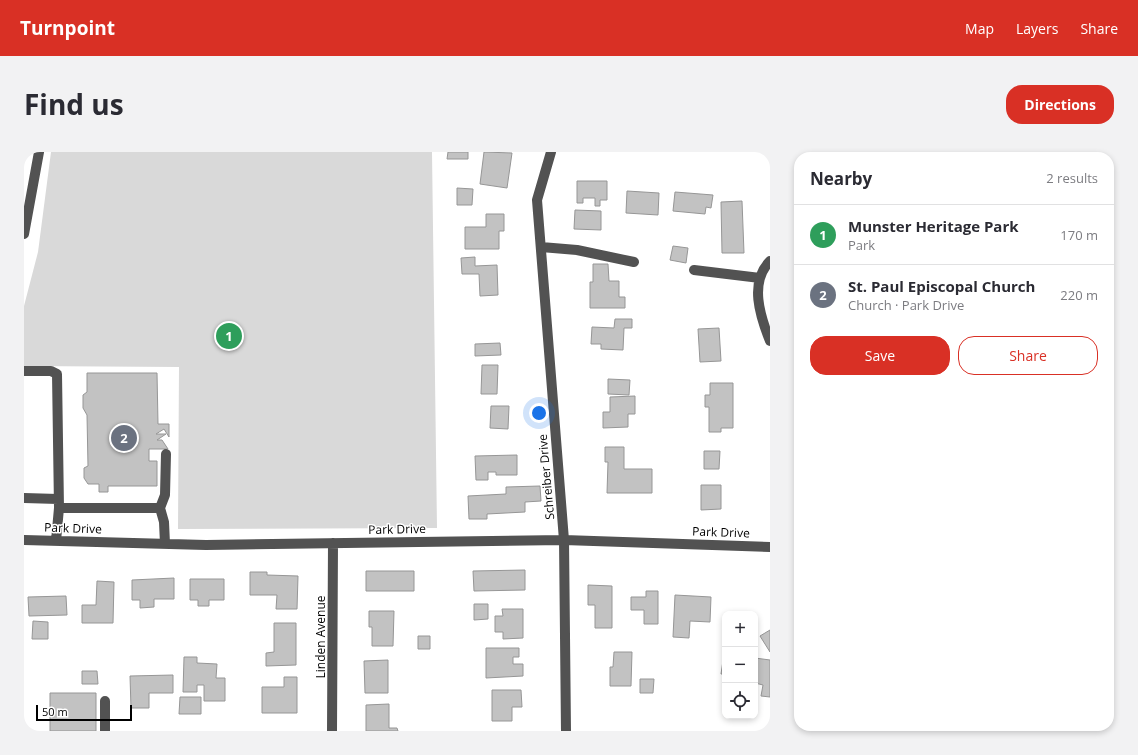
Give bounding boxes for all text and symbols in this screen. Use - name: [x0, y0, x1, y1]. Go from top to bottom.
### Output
- text: Turnpoint: [20, 15, 115, 41]
- text: Map: [965, 19, 994, 38]
- text: Layers: [1016, 19, 1058, 38]
- text: Share: [1080, 19, 1118, 38]
- text: Find us: [24, 85, 124, 123]
- button: Directions: [1006, 85, 1114, 124]
- text: Nearby: [810, 167, 872, 190]
- text: 2 results: [1046, 169, 1098, 187]
- text: Munster Heritage Park: [848, 216, 1019, 236]
- text: 1: [819, 226, 827, 244]
- text: 170 m: [1060, 226, 1098, 244]
- text: Park: [848, 236, 875, 254]
- text: St. Paul Episcopal Church: [848, 276, 1035, 296]
- text: 2: [819, 286, 827, 304]
- text: 220 m: [1060, 286, 1098, 304]
- text: Church · Park Drive: [848, 296, 964, 314]
- pin: 1: [216, 321, 242, 351]
- button: Save: [810, 336, 950, 375]
- button: Share: [958, 336, 1098, 375]
- your location: [529, 403, 549, 423]
- pin: 2: [111, 423, 137, 453]
- street label: Schreiber Drive: [534, 433, 558, 520]
- street label: Park Drive: [44, 519, 102, 538]
- street label: Park Drive: [368, 520, 426, 538]
- street label: Park Drive: [692, 523, 750, 542]
- street label: Linden Avenue: [312, 595, 329, 679]
- map controls: [722, 611, 758, 719]
- button: +: [722, 611, 758, 647]
- button: −: [722, 647, 758, 683]
- button: locate: [722, 683, 758, 719]
- scale bar: [36, 703, 132, 722]
- text: 50 m: [42, 704, 68, 719]

